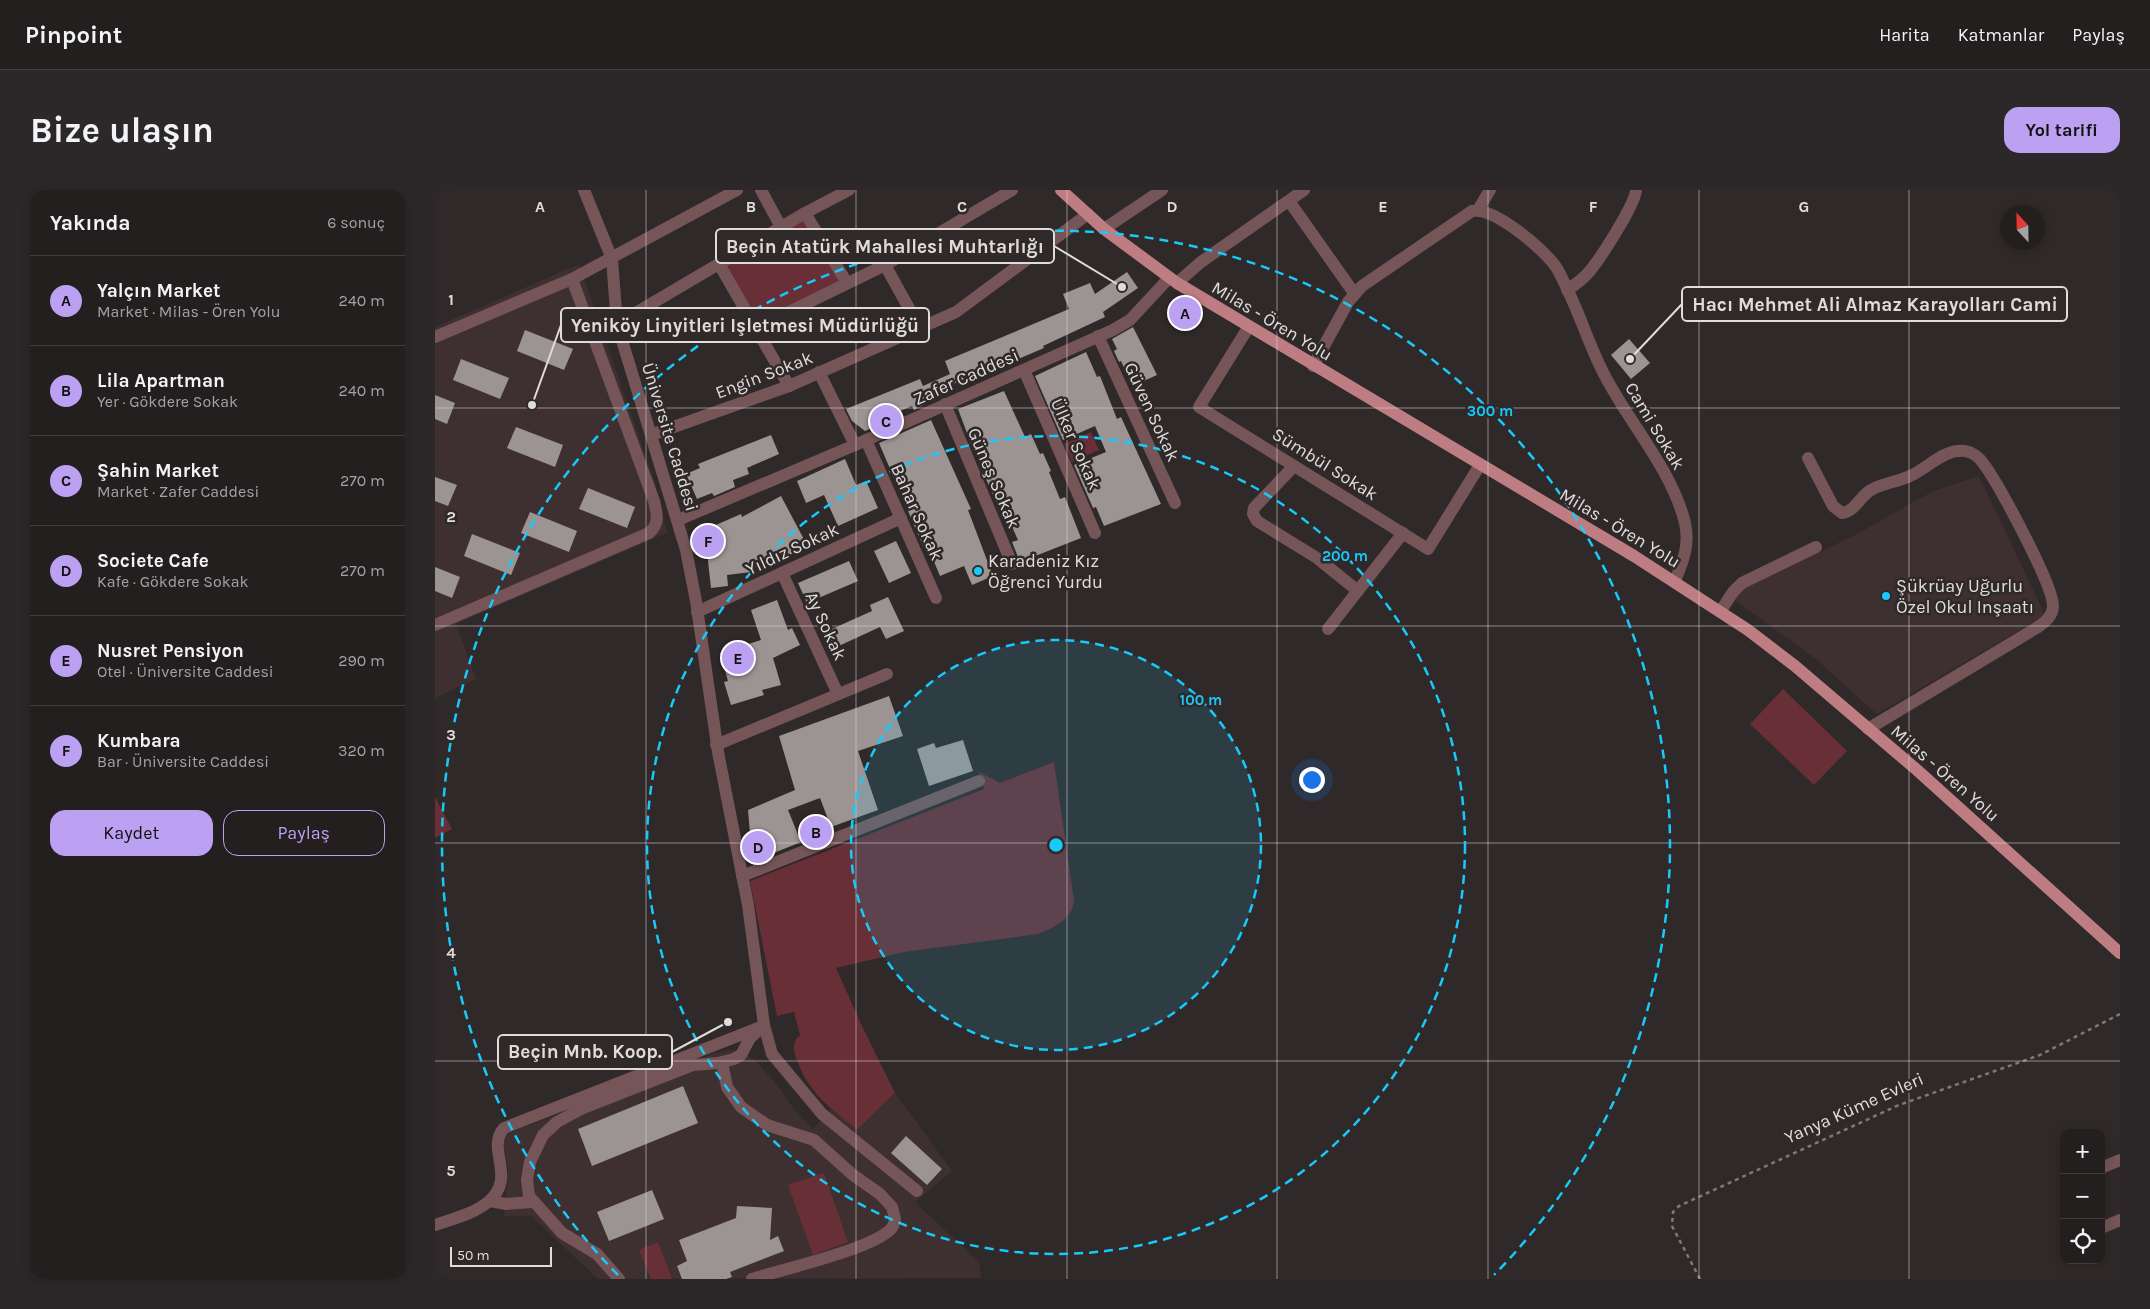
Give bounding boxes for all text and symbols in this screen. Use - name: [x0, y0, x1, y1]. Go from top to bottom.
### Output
- text: Pinpoint: [25, 21, 122, 49]
- text: Harita: [1879, 24, 1930, 46]
- text: Katmanlar: [1958, 24, 2044, 46]
- text: Paylaş: [2072, 24, 2125, 46]
- button: Yol tarifi: [2004, 107, 2120, 153]
- text: Bize ulaşın: [30, 110, 214, 151]
- text: A: [535, 197, 545, 216]
- text: B: [746, 197, 756, 216]
- text: C: [957, 197, 967, 216]
- text: D: [1167, 197, 1178, 216]
- text: E: [1378, 197, 1388, 216]
- text: F: [1589, 197, 1598, 216]
- text: G: [1799, 197, 1809, 216]
- north arrow: [2000, 205, 2045, 250]
- text: Yakında: [50, 211, 131, 235]
- text: 6 sonuç: [327, 213, 385, 232]
- callout: Beçin Atatürk Mahallesi Muhtarlığı: [716, 229, 1054, 263]
- text: Beçin Atatürk Mahallesi Muhtarlığı: [726, 236, 1044, 258]
- street label: Milas - Ören Yolu: [1208, 276, 1336, 366]
- text: Yalçın Market: [97, 280, 221, 302]
- callout: Hacı Mehmet Ali Almaz Karayolları Cami: [1682, 287, 2067, 321]
- text: 1: [448, 290, 454, 309]
- text: A: [61, 291, 71, 310]
- text: 240 m: [339, 291, 385, 310]
- pin: A: [1169, 294, 1201, 332]
- text: Hacı Mehmet Ali Almaz Karayolları Cami: [1692, 294, 2058, 316]
- text: Market · Milas - Ören Yolu: [97, 302, 280, 321]
- callout: Yeniköy Linyitleri Işletmesi Müdürlüğü: [561, 308, 929, 342]
- text: Yeniköy Linyitleri Işletmesi Müdürlüğü: [571, 315, 919, 337]
- street label: Zafer Caddesi: [910, 344, 1022, 410]
- street label: Engin Sokak: [712, 346, 816, 404]
- street label: Güven Sokak: [1119, 359, 1185, 465]
- street label: Üniversite Caddesi: [637, 360, 703, 514]
- text: Lila Apartman: [97, 370, 225, 392]
- street label: Cami Sokak: [1620, 378, 1690, 474]
- text: B: [61, 381, 71, 400]
- text: 240 m: [339, 381, 385, 400]
- text: Yer · Gökdere Sokak: [97, 392, 238, 411]
- street label: Ülker Sokak: [1046, 395, 1106, 493]
- pin: C: [870, 402, 902, 440]
- text: 300 m: [1467, 402, 1513, 420]
- street label: Sümbül Sokak: [1268, 423, 1382, 505]
- street label: Güneş Sokak: [963, 424, 1025, 532]
- text: Şahin Market: [97, 460, 219, 482]
- street label: Bahar Sokak: [886, 460, 948, 564]
- text: C: [61, 471, 71, 490]
- text: 270 m: [340, 471, 385, 490]
- text: Market · Zafer Caddesi: [97, 482, 259, 501]
- street label: Milas - Ören Yolu: [1556, 483, 1684, 573]
- text: 2: [446, 507, 456, 526]
- street label: Yıldız Sokak: [742, 518, 842, 580]
- pin: F: [692, 522, 724, 560]
- text: 200 m: [1322, 547, 1368, 565]
- text: Societe Cafe: [97, 550, 209, 572]
- place label: Karadeniz Kız Öğrenci Yurdu: [988, 550, 1103, 593]
- text: D: [61, 561, 71, 580]
- text: 270 m: [340, 561, 385, 580]
- marker: Karadeniz Kız Öğrenci Yurdu: [972, 565, 984, 577]
- text: Kafe · Gökdere Sokak: [97, 572, 249, 591]
- place label: Şükrüay Uğurlu Özel Okul Inşaatı: [1896, 575, 2034, 618]
- street label: Ay Sokak: [801, 588, 851, 664]
- marker: Şükrüay Uğurlu Özel Okul Inşaatı: [1880, 590, 1892, 602]
- pin: E: [722, 639, 754, 677]
- text: Nusret Pensiyon: [97, 640, 244, 662]
- text: E: [61, 651, 71, 670]
- text: 290 m: [338, 651, 385, 670]
- text: Otel · Üniversite Caddesi: [97, 662, 274, 681]
- text: 100 m: [1180, 691, 1222, 709]
- street label: Milas - Ören Yolu: [1886, 720, 2004, 826]
- text: 3: [446, 725, 456, 744]
- text: Kumbara: [97, 730, 181, 752]
- text: F: [62, 741, 70, 760]
- text: 320 m: [338, 741, 385, 760]
- text: Bar · Üniversite Caddesi: [97, 752, 269, 771]
- your location: [1299, 767, 1325, 793]
- button: Kaydet: [50, 810, 213, 856]
- button: Paylaş: [223, 810, 385, 856]
- pin: B: [800, 813, 832, 851]
- pin: D: [742, 828, 774, 866]
- centre of rings: [1047, 836, 1065, 854]
- text: 4: [446, 943, 456, 962]
- callout: Beçin Mnb. Koop.: [498, 1035, 672, 1069]
- text: Beçin Mnb. Koop.: [508, 1041, 662, 1063]
- street label: Yanya Küme Evleri: [1781, 1068, 1927, 1148]
- map controls: [2060, 1129, 2105, 1264]
- button: +: [2060, 1129, 2105, 1174]
- text: 5: [446, 1161, 456, 1180]
- button: −: [2060, 1174, 2105, 1219]
- button: locate: [2060, 1219, 2105, 1264]
- scale bar: [450, 1244, 553, 1267]
- text: 50 m: [457, 1247, 490, 1264]

